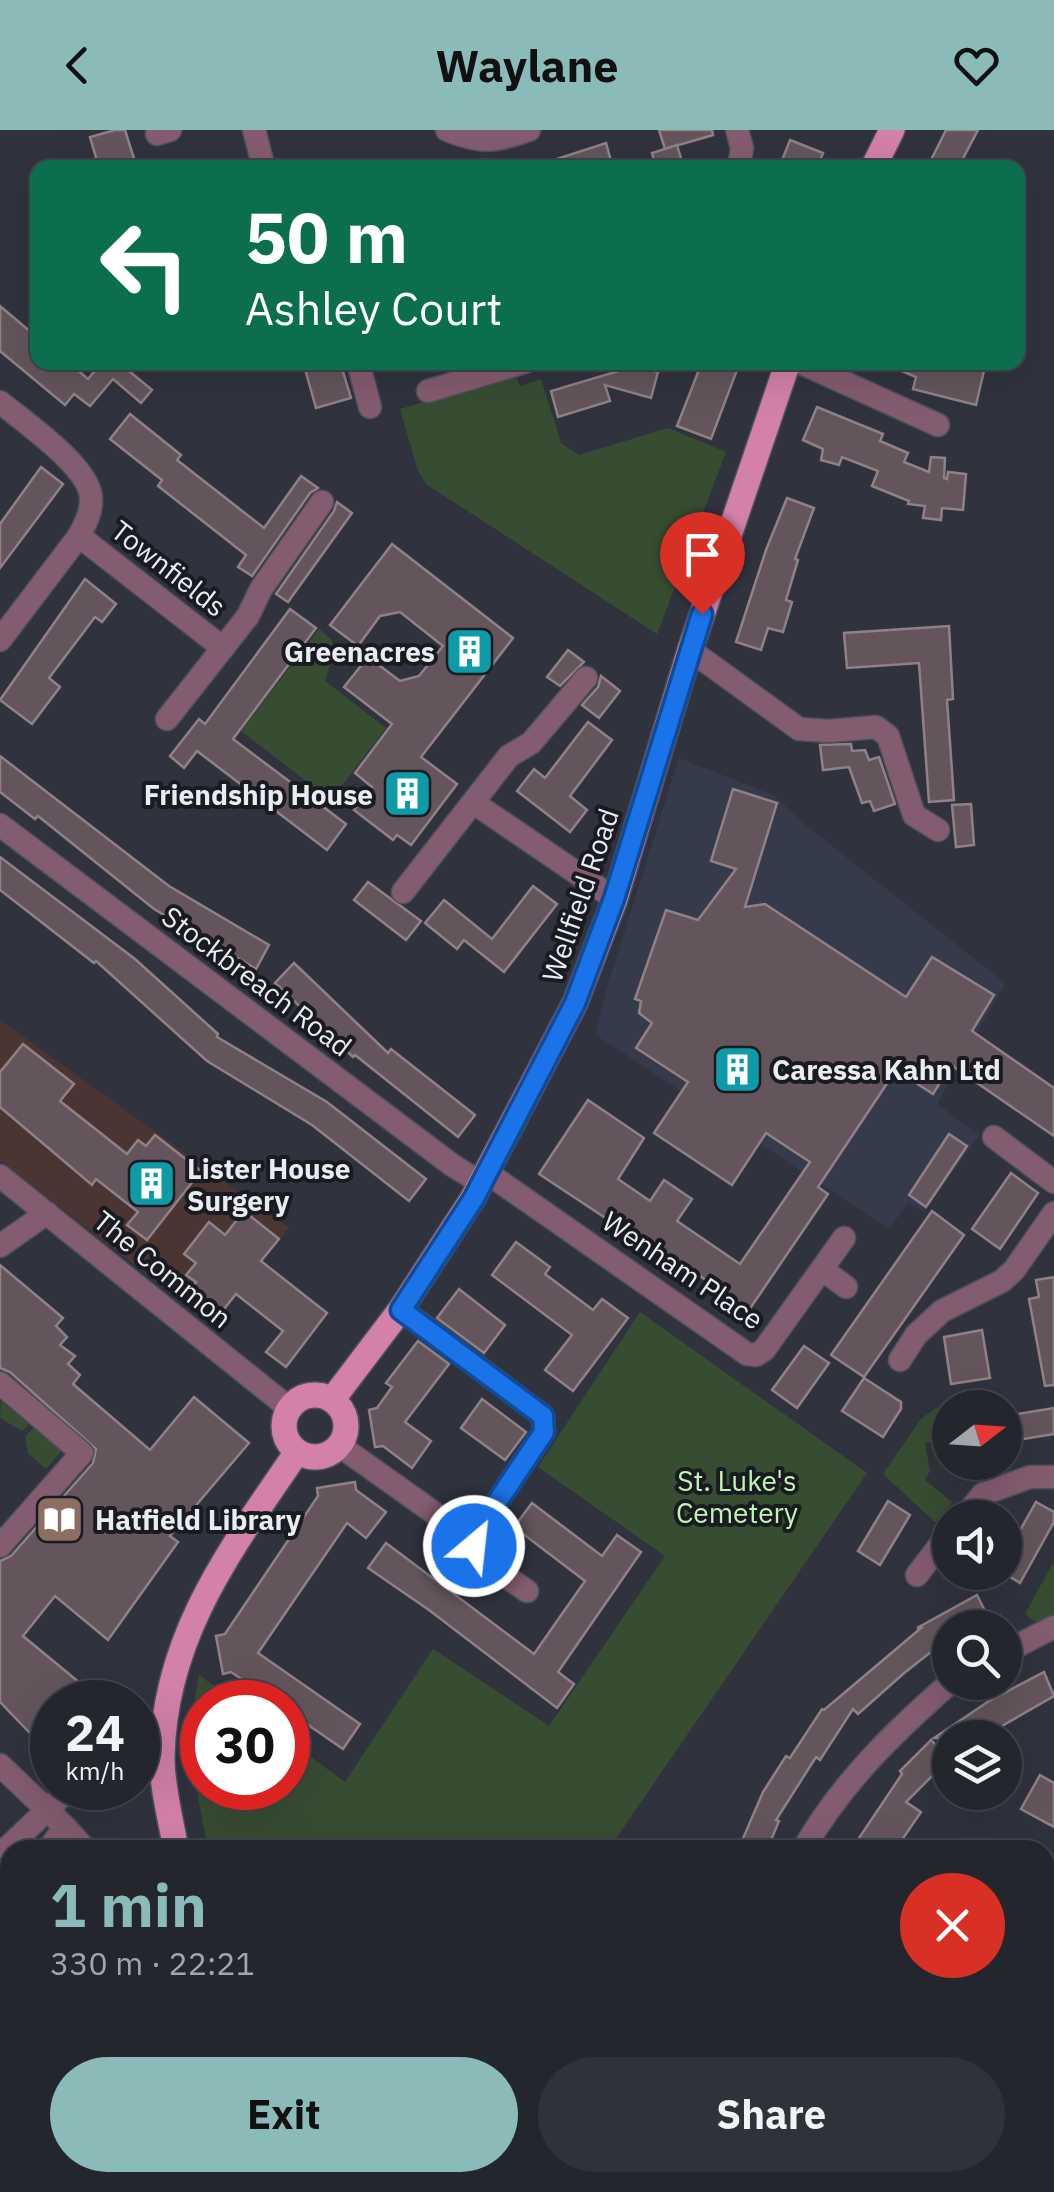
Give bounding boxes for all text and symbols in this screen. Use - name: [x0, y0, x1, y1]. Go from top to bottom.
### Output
- text: Waylane: [435, 36, 619, 94]
- icon: back: [50, 38, 105, 93]
- icon: heart: [949, 38, 1004, 93]
- text: 50 m: [245, 191, 408, 282]
- icon: left: [80, 200, 210, 330]
- text: Ashley Court: [245, 279, 502, 337]
- street label: Townfields: [104, 512, 234, 624]
- pin: [660, 512, 745, 615]
- icon: arrive: [675, 527, 730, 582]
- building icon: Greenacres: [444, 625, 496, 677]
- place label: Greenacres: [284, 633, 435, 670]
- building icon: Friendship House: [382, 768, 434, 820]
- place label: Friendship House: [144, 776, 373, 813]
- street label: Wellfield Road: [533, 803, 627, 987]
- street label: Stockbreach Road: [155, 898, 359, 1064]
- building icon: Caressa Kahn Ltd: [711, 1043, 763, 1095]
- place label: Caressa Kahn Ltd: [772, 1051, 1001, 1088]
- place label: Lister House Surgery: [187, 1150, 351, 1219]
- building icon: Lister House Surgery: [126, 1158, 178, 1210]
- street label: The Common: [86, 1202, 240, 1336]
- street label: Wenham Place: [595, 1203, 771, 1337]
- north arrow: [932, 1390, 1022, 1480]
- map controls: [932, 1390, 1022, 1810]
- park label: St. Luke's Cemetery: [676, 1462, 798, 1531]
- library icon: Hatfield Library: [34, 1493, 86, 1545]
- position arrow: [422, 1494, 526, 1598]
- button: sound: [932, 1500, 1022, 1590]
- place label: Hatfield Library: [95, 1501, 301, 1538]
- button: search: [932, 1610, 1022, 1700]
- speed limit sign: 30: [180, 1680, 310, 1810]
- text: 24: [65, 1700, 125, 1765]
- button: layers: [932, 1720, 1022, 1810]
- text: km/h: [66, 1754, 124, 1787]
- text: 1 min: [50, 1865, 207, 1944]
- button: close: [900, 1873, 1005, 1978]
- text: 330 m · 22:21: [50, 1942, 255, 1984]
- button: Exit: [50, 2057, 518, 2172]
- button: Share: [538, 2057, 1005, 2172]

